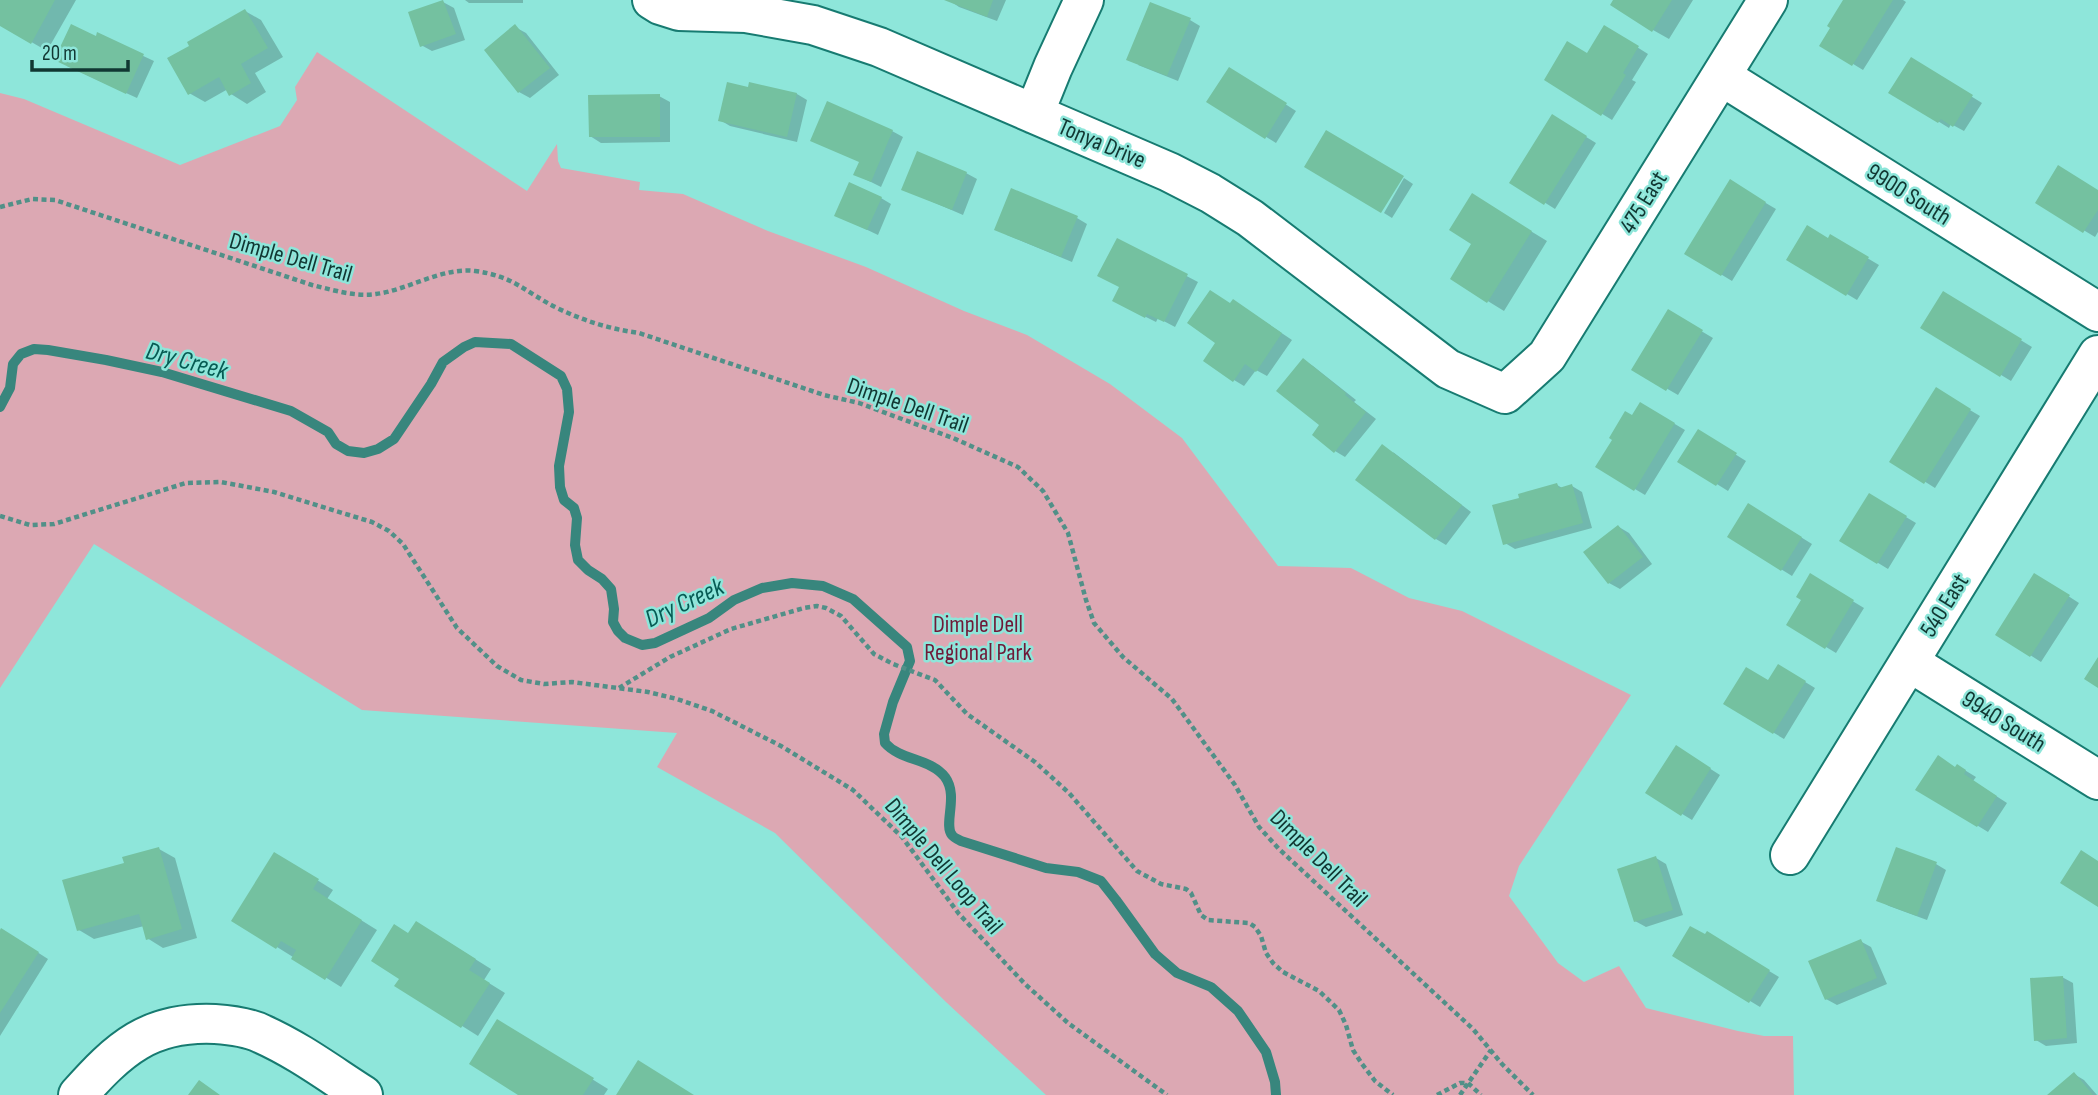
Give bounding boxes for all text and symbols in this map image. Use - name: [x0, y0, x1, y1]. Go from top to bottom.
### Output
- scale bar: [32, 28, 128, 72]
- text: 20 m: [42, 41, 77, 66]
- street label: Tonya Drive: [1054, 112, 1150, 175]
- street label: 9900 South: [1861, 157, 1956, 232]
- street label: 475 East: [1613, 166, 1674, 239]
- street label: Dimple Dell Trail: [226, 226, 356, 289]
- water label: Dry Creek: [142, 336, 232, 388]
- street label: Dimple Dell Trail: [843, 371, 972, 440]
- street label: 540 East: [1914, 568, 1975, 642]
- water label: Dry Creek: [640, 571, 730, 635]
- park label: Dimple Dell Regional Park: [924, 610, 1032, 667]
- street label: 9940 South: [1956, 684, 2051, 759]
- street label: Dimple Dell Loop Trail: [878, 792, 1009, 940]
- street label: Dimple Dell Trail: [1264, 803, 1374, 913]

